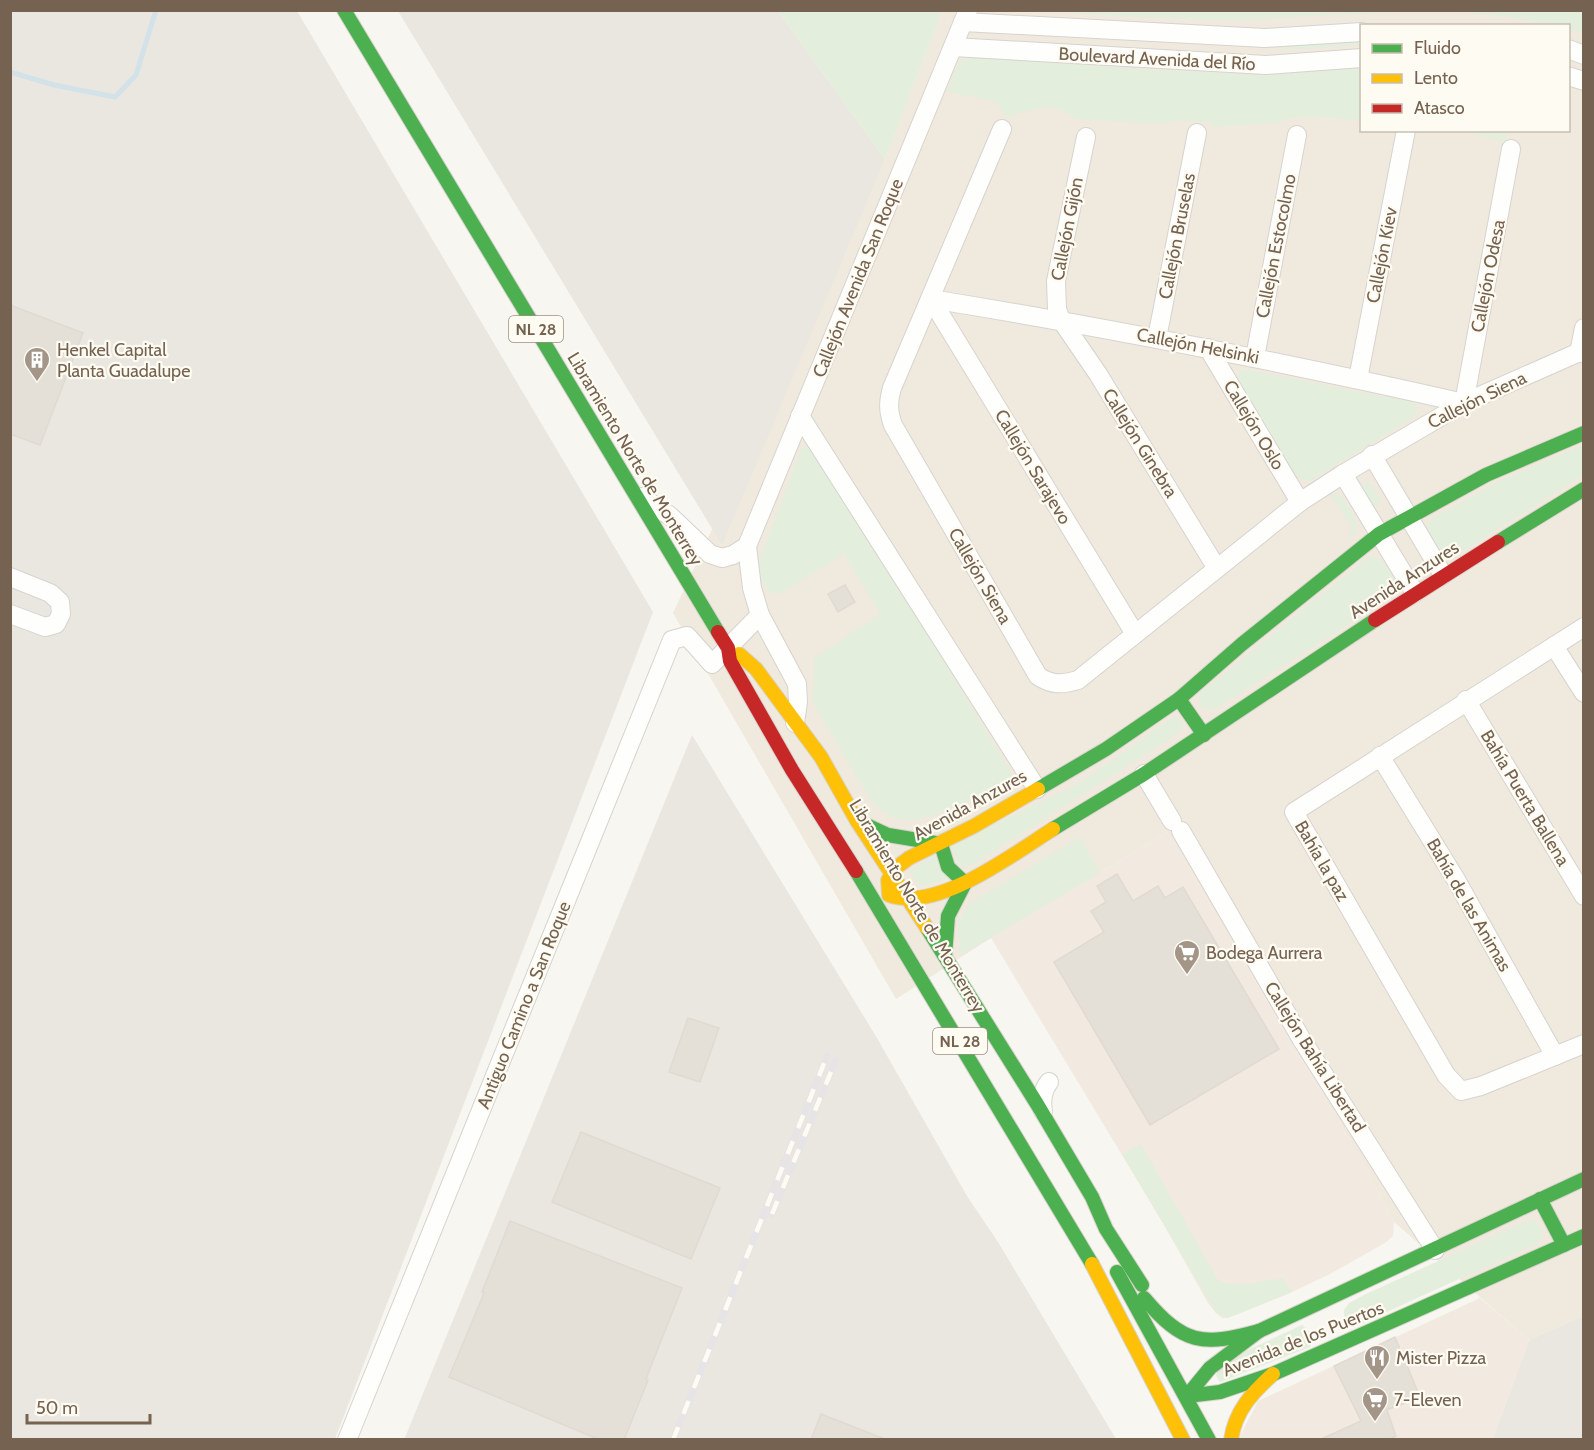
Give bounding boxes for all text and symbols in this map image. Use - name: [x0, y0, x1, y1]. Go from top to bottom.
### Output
- legend: [1360, 24, 1570, 132]
- text: Fluido: [1414, 37, 1461, 59]
- street label: Boulevard Avenida del Río: [1058, 43, 1256, 75]
- text: Lento: [1414, 67, 1458, 89]
- text: Atasco: [1414, 97, 1465, 119]
- street label: Callejón Bruselas: [1154, 171, 1200, 301]
- street label: Callejón Estocolmo: [1251, 172, 1301, 320]
- street label: Callejón Avenida San Roque: [808, 175, 908, 381]
- street label: Callejón Gijón: [1046, 175, 1088, 283]
- street label: Callejón Kiev: [1362, 205, 1402, 305]
- street label: Callejón Odesa: [1466, 217, 1510, 334]
- road number: NL 28: [509, 316, 563, 342]
- street label: Callejón Helsinki: [1135, 323, 1261, 369]
- place label: Henkel Capital Planta Guadalupe: [57, 339, 190, 382]
- building icon: Henkel Capital Planta Guadalupe: [22, 345, 52, 383]
- street label: Libramiento Norte de Monterrey: [562, 348, 708, 570]
- street label: Callejón Siena: [1424, 366, 1530, 433]
- street label: Callejón Oslo: [1219, 376, 1289, 474]
- street label: Callejón Ginebra: [1098, 384, 1182, 502]
- street label: Callejón Sarajevo: [990, 406, 1076, 529]
- street label: Callejón Siena: [944, 524, 1017, 628]
- street label: Avenida Anzures: [1345, 536, 1463, 624]
- street label: Bahía Puerta Ballena: [1476, 726, 1574, 870]
- street label: Avenida Anzures: [910, 765, 1030, 845]
- street label: Libramiento Norte de Monterrey: [844, 795, 990, 1017]
- street label: Bahía la paz: [1290, 817, 1354, 906]
- street label: Bahía de las Animas: [1422, 834, 1516, 976]
- street label: Antiguo Camino a San Roque: [472, 898, 576, 1112]
- supermarket icon: Bodega Aurrera: [1172, 938, 1202, 976]
- place label: Bodega Aurrera: [1206, 942, 1323, 964]
- street label: Callejón Bahía Libertad: [1260, 978, 1370, 1136]
- road number: NL 28: [933, 1028, 987, 1054]
- street label: Avenida de los Puertos: [1219, 1297, 1387, 1381]
- restaurant icon: Mister Pizza: [1362, 1343, 1392, 1381]
- place label: Mister Pizza: [1396, 1347, 1487, 1369]
- supermarket icon: 7-Eleven: [1360, 1385, 1390, 1423]
- scale bar: [27, 1387, 150, 1425]
- place label: 7-Eleven: [1394, 1389, 1462, 1411]
- text: 50 m: [36, 1397, 78, 1419]

